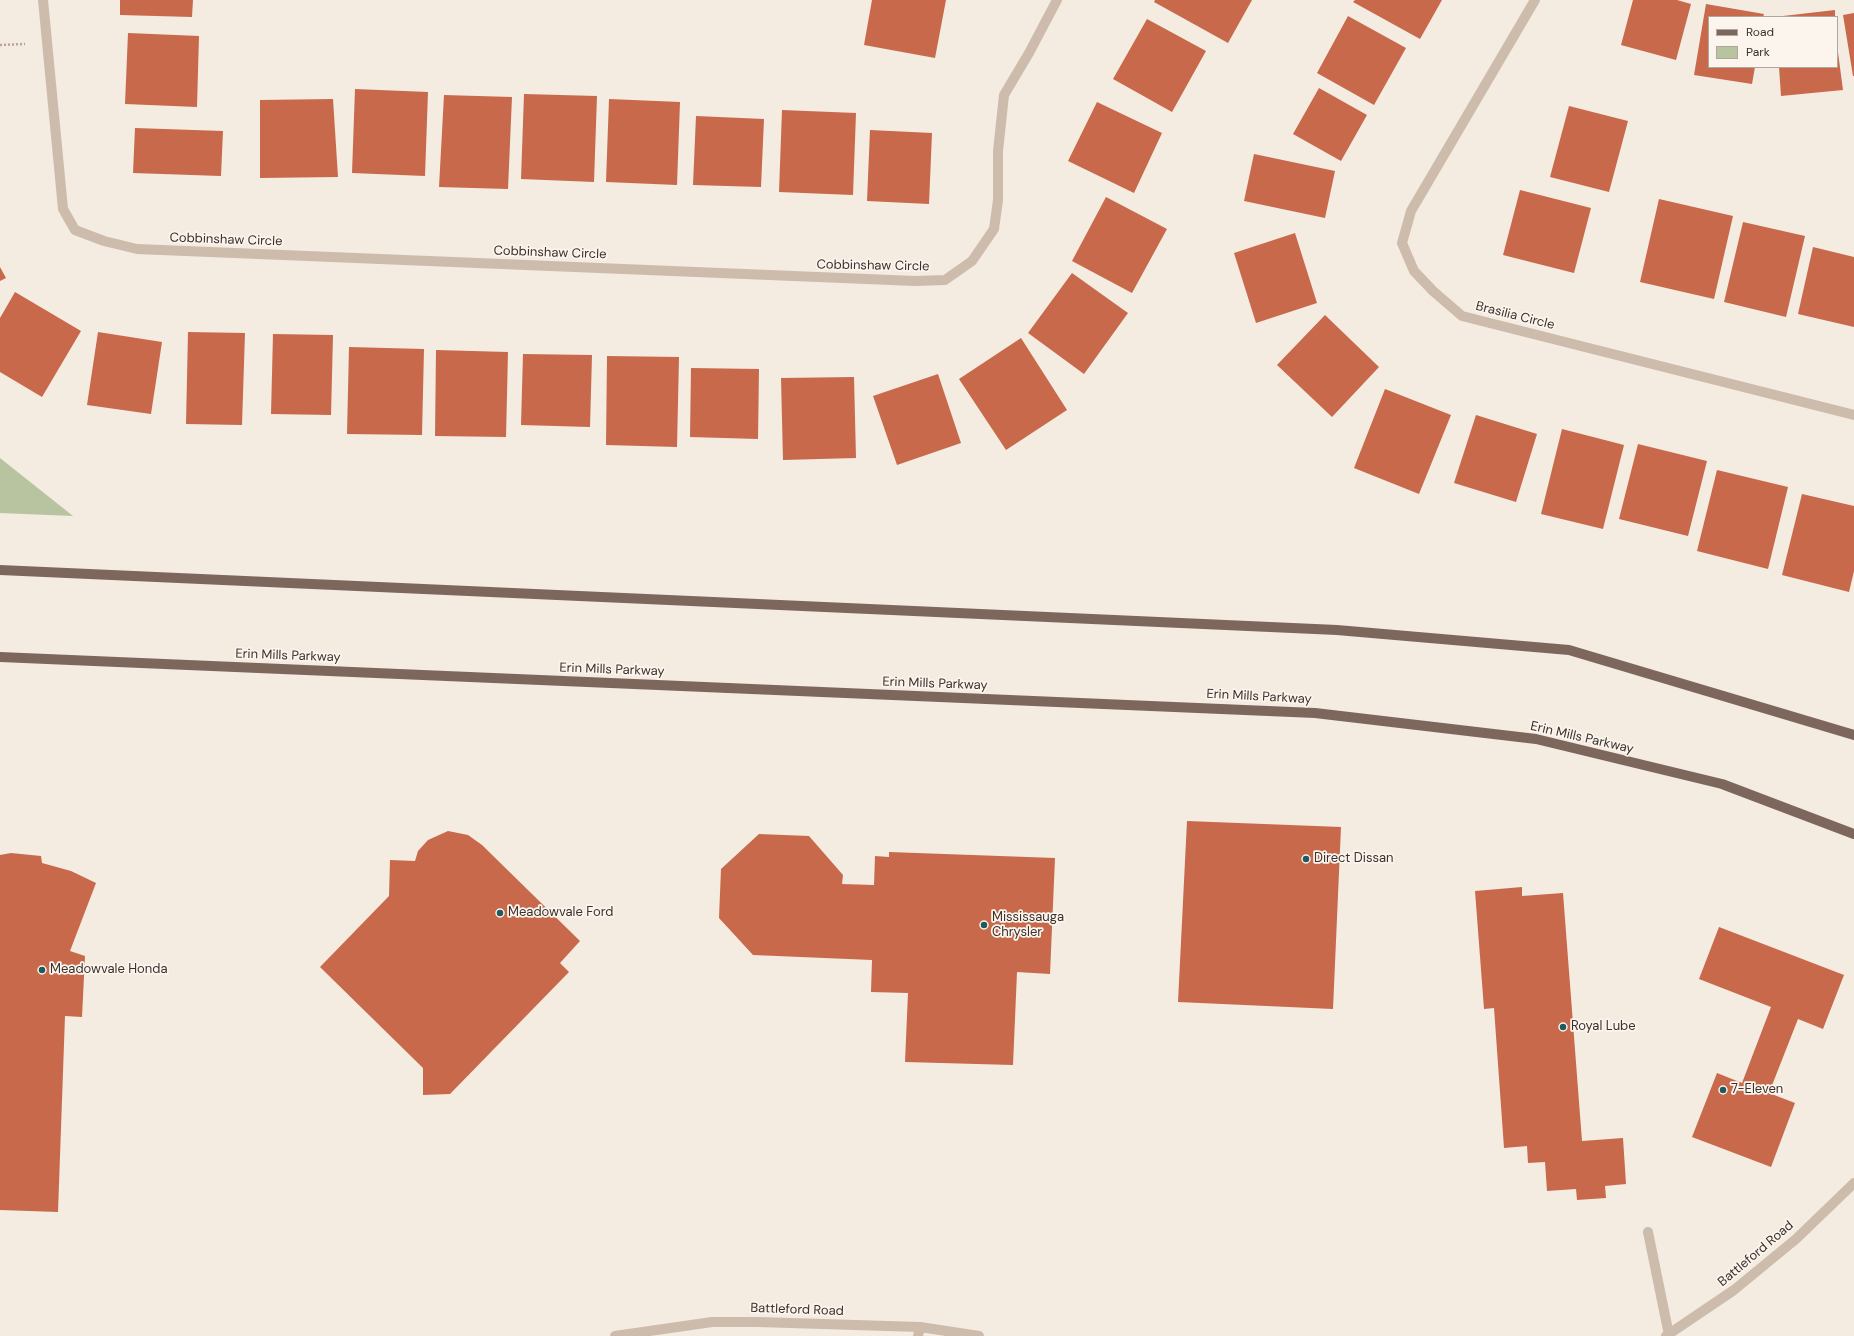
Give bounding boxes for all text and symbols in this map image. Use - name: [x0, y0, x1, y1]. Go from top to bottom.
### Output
- legend: [1708, 16, 1838, 68]
- text: Road: [1746, 24, 1774, 40]
- text: Park: [1746, 44, 1770, 60]
- street label: Cobbinshaw Circle: [169, 230, 283, 250]
- street label: Cobbinshaw Circle: [493, 243, 607, 263]
- street label: Cobbinshaw Circle: [816, 257, 930, 275]
- street label: Brasilia Circle: [1474, 299, 1556, 333]
- street label: Erin Mills Parkway: [235, 646, 341, 666]
- street label: Erin Mills Parkway: [559, 660, 665, 680]
- street label: Erin Mills Parkway: [882, 674, 988, 694]
- street label: Erin Mills Parkway: [1206, 686, 1312, 708]
- street label: Erin Mills Parkway: [1529, 719, 1635, 757]
- place label: Direct Dissan: [1314, 851, 1393, 867]
- marker: Direct Dissan: [1301, 854, 1311, 864]
- place label: Meadowvale Ford: [508, 905, 613, 921]
- marker: Meadowvale Ford: [495, 908, 505, 918]
- place label: Mississauga Chrysler: [992, 910, 1064, 941]
- marker: Mississauga Chrysler: [979, 920, 989, 930]
- place label: Meadowvale Honda: [50, 962, 168, 978]
- marker: Meadowvale Honda: [37, 965, 47, 975]
- place label: Royal Lube: [1571, 1019, 1636, 1035]
- marker: Royal Lube: [1558, 1022, 1568, 1032]
- place label: 7-Eleven: [1731, 1082, 1783, 1098]
- marker: 7-Eleven: [1718, 1085, 1728, 1095]
- street label: Battleford Road: [1715, 1218, 1797, 1290]
- street label: Battleford Road: [750, 1301, 844, 1319]

